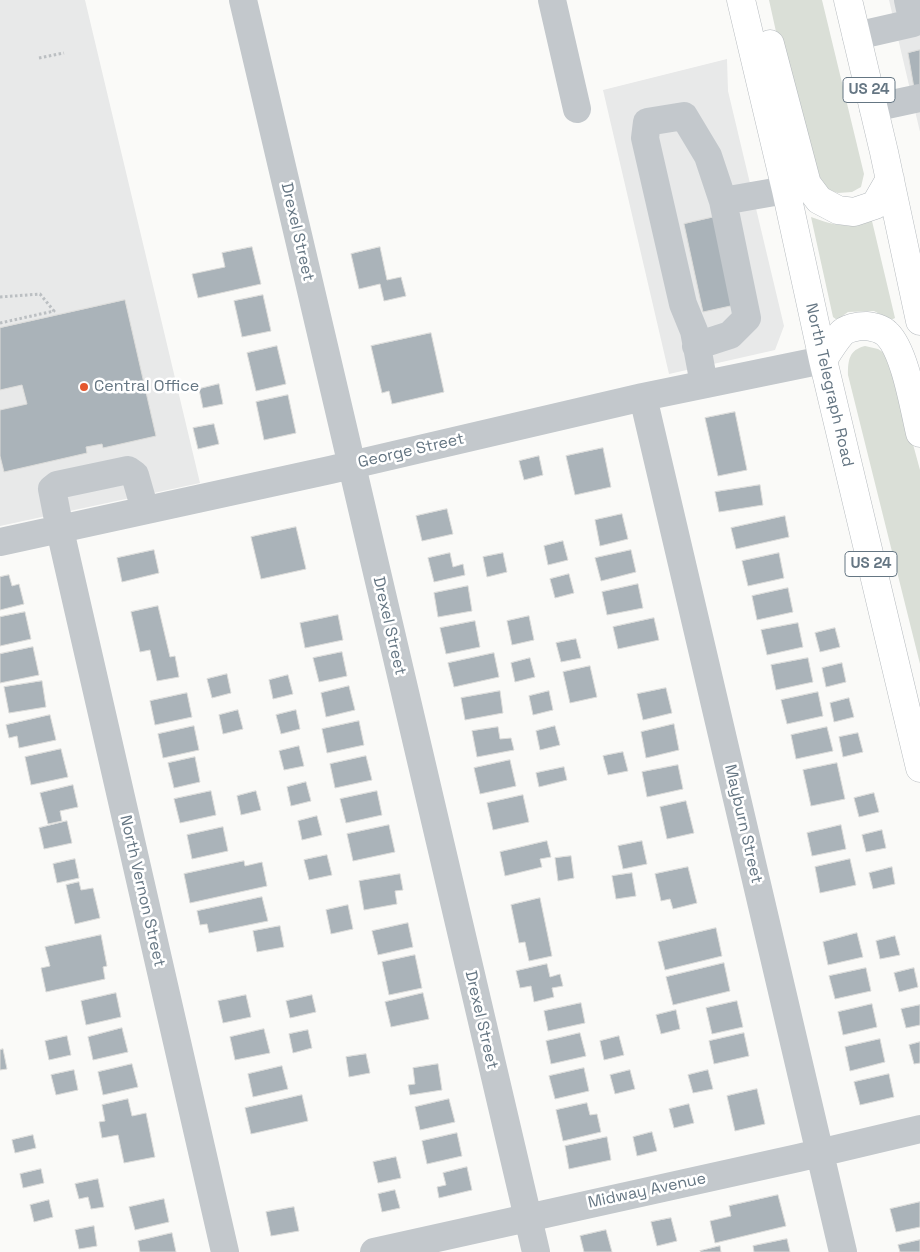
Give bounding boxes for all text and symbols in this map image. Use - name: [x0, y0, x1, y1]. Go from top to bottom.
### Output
- road number: US 24: [843, 78, 895, 102]
- street label: Drexel Street: [276, 181, 318, 283]
- street label: North Telegraph Road: [801, 301, 857, 469]
- place label: Central Office: [94, 377, 199, 397]
- marker: Central Office: [78, 381, 90, 393]
- street label: George Street: [356, 429, 466, 473]
- road number: US 24: [845, 552, 897, 576]
- street label: Drexel Street: [368, 575, 410, 677]
- street label: Mayburn Street: [720, 763, 766, 885]
- street label: North Vernon Street: [115, 813, 169, 969]
- street label: Drexel Street: [460, 969, 502, 1071]
- street label: Midway Avenue: [586, 1169, 708, 1213]

